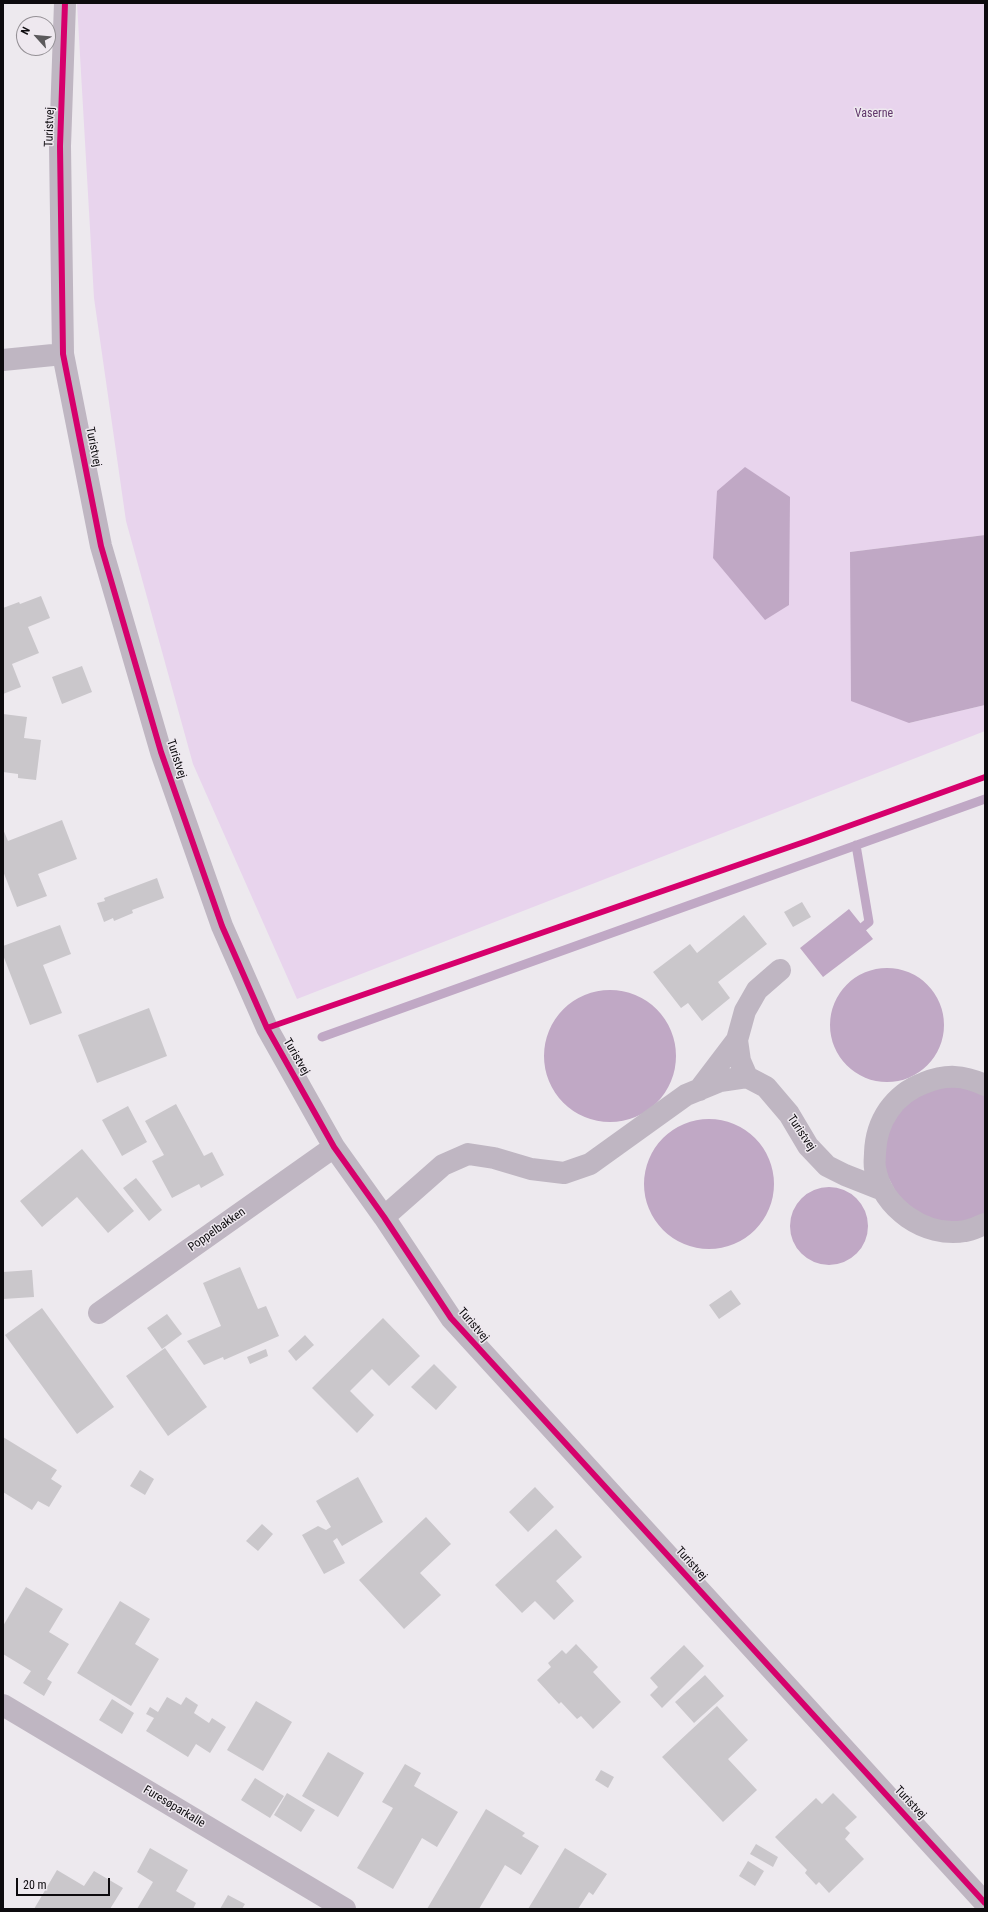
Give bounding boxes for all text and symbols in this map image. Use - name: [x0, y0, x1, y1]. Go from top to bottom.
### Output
- north arrow: [16, 16, 56, 56]
- text: N: [18, 25, 33, 37]
- street label: Turistvej: [42, 107, 58, 147]
- park label: Vaserne: [855, 107, 893, 121]
- street label: Turistvej: [82, 426, 104, 468]
- street label: Turistvej: [163, 738, 189, 780]
- street label: Turistvej: [280, 1036, 312, 1078]
- street label: Turistvej: [784, 1112, 818, 1154]
- street label: Poppelbakken: [186, 1205, 248, 1255]
- street label: Turistvej: [454, 1305, 492, 1345]
- street label: Turistvej: [672, 1544, 710, 1584]
- street label: Furesøparkalle: [140, 1783, 208, 1831]
- street label: Turistvej: [891, 1783, 929, 1823]
- scale bar: [18, 1870, 112, 1896]
- text: 20 m: [23, 1878, 47, 1892]

